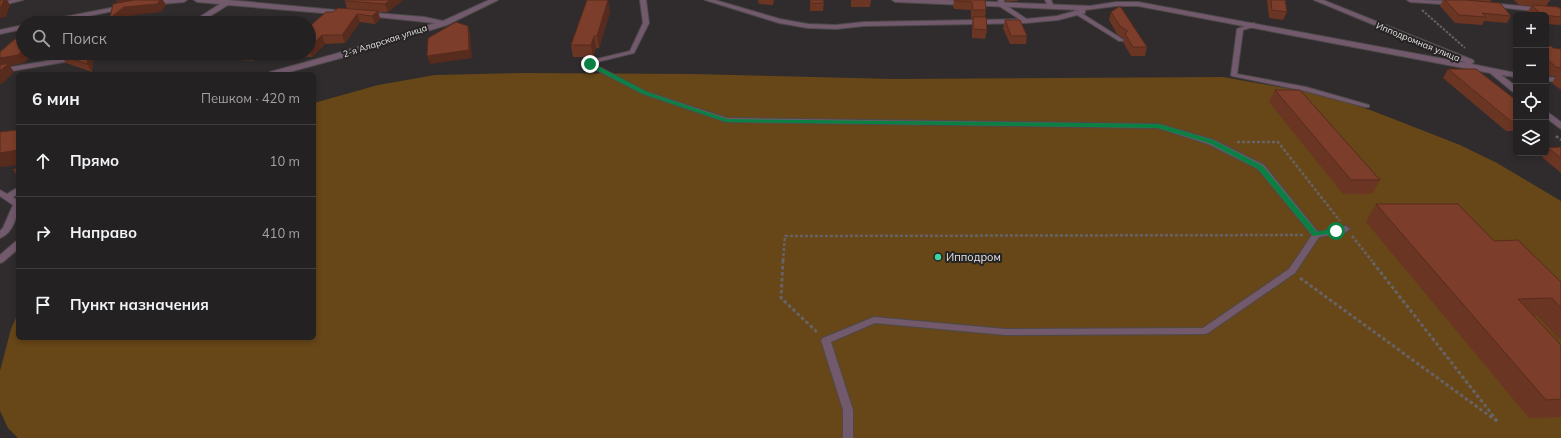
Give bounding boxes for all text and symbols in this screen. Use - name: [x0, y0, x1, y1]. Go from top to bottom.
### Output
- map controls: [1513, 12, 1549, 156]
- button: +: [1513, 12, 1549, 48]
- search box: [16, 16, 316, 60]
- street label: Ипподромная улица: [1374, 20, 1462, 64]
- street label: 2-я Аларская улица: [341, 22, 429, 60]
- icon: search: [30, 27, 52, 49]
- text: Поиск: [62, 29, 107, 48]
- button: −: [1513, 48, 1549, 84]
- route end: [581, 55, 599, 73]
- button: locate: [1513, 84, 1549, 120]
- text: 6 мин: [32, 88, 80, 109]
- text: Пешком · 420 m: [201, 90, 300, 106]
- button: layers: [1513, 120, 1549, 156]
- icon: ahead: [32, 150, 54, 172]
- text: Прямо: [70, 151, 119, 170]
- text: 10 m: [270, 153, 300, 169]
- icon: right: [32, 222, 54, 244]
- route start: [1327, 222, 1345, 240]
- text: Направо: [70, 223, 137, 242]
- text: 410 m: [262, 225, 300, 241]
- place label: Ипподром: [946, 250, 1001, 264]
- marker: Ипподром: [933, 252, 943, 262]
- icon: arrive: [32, 294, 54, 316]
- text: Пункт назначения: [70, 295, 209, 314]

